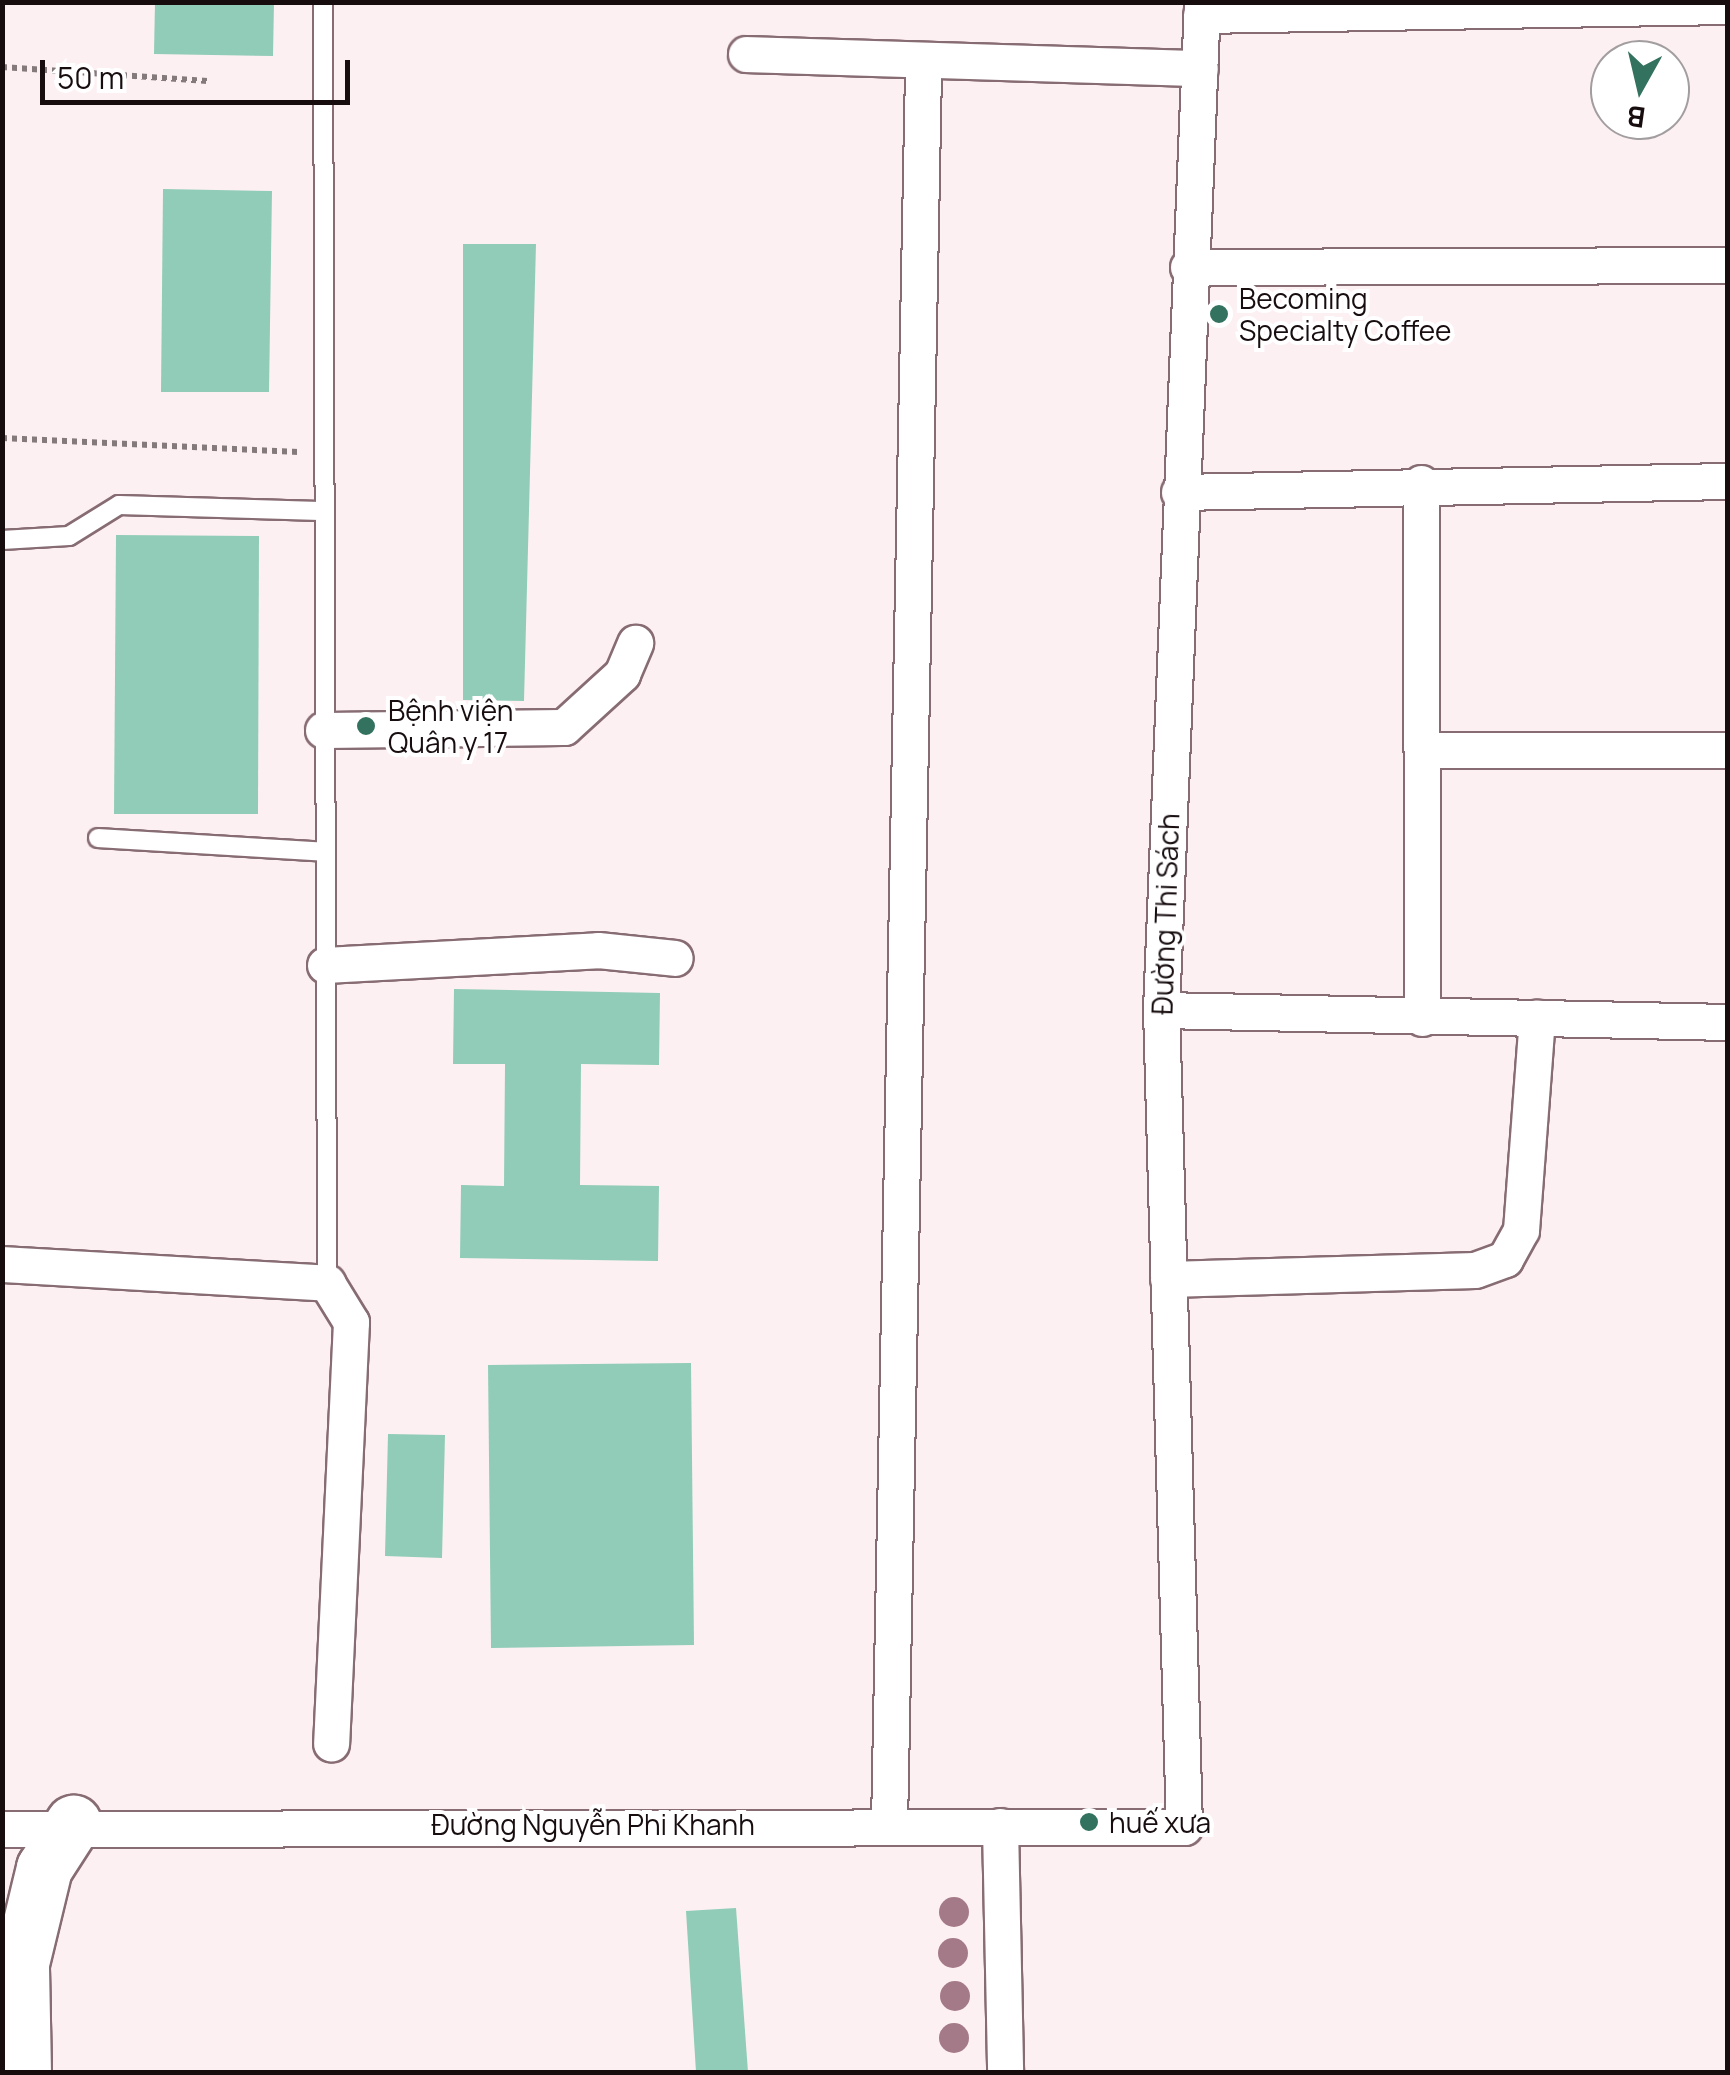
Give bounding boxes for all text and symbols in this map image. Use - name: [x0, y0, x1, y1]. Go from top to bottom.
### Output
- scale bar: [45, 40, 355, 102]
- north arrow: [1590, 40, 1690, 140]
- text: 50 m: [57, 57, 124, 98]
- text: B: [1625, 98, 1648, 138]
- place label: Becoming Specialty Coffee: [1239, 281, 1451, 347]
- marker: Becoming Specialty Coffee: [1208, 303, 1230, 325]
- place label: Bệnh viện Quân y 17: [388, 693, 513, 759]
- marker: Bệnh viện Quân y 17: [353, 713, 379, 739]
- street label: Đường Thi Sách: [1145, 813, 1185, 1015]
- place label: huế xưa: [1109, 1805, 1211, 1839]
- street label: Đường Nguyễn Phi Khanh: [431, 1807, 755, 1841]
- marker: huế xưa: [1078, 1811, 1100, 1833]

